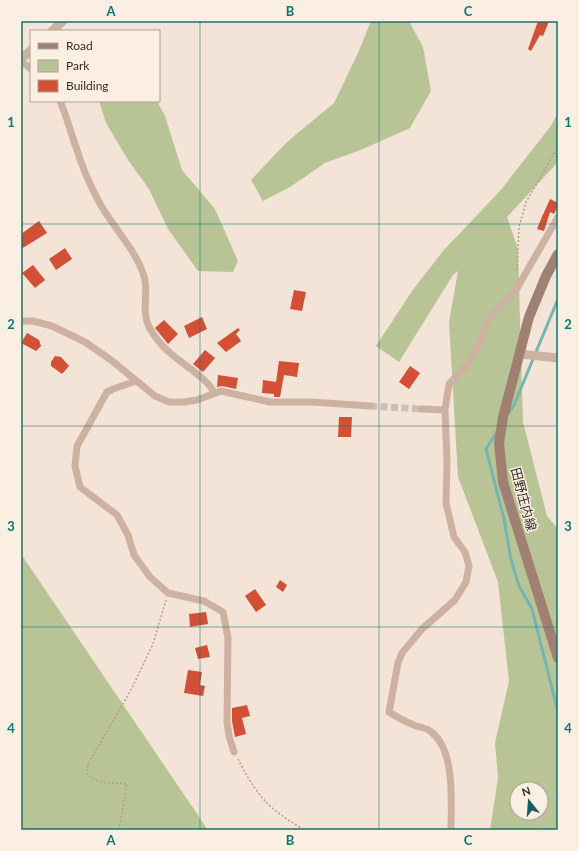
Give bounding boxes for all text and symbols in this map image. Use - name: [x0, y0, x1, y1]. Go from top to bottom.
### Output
- text: A: [105, 3, 116, 19]
- text: B: [286, 3, 295, 19]
- text: C: [464, 3, 473, 19]
- legend: [30, 30, 160, 102]
- text: Road: [66, 38, 93, 53]
- text: Park: [66, 58, 90, 73]
- text: Building: [66, 78, 109, 93]
- text: 1: [7, 114, 15, 130]
- text: 1: [564, 114, 572, 130]
- text: 2: [7, 316, 15, 332]
- text: 2: [564, 316, 572, 332]
- street label: 田野庄内線: [508, 466, 540, 532]
- text: 3: [7, 518, 15, 534]
- text: 3: [564, 518, 572, 534]
- text: 4: [7, 720, 15, 736]
- text: 4: [564, 720, 572, 736]
- north arrow: [509, 781, 549, 821]
- text: N: [520, 784, 532, 798]
- text: A: [105, 832, 116, 848]
- text: B: [286, 832, 295, 848]
- text: C: [464, 832, 473, 848]

